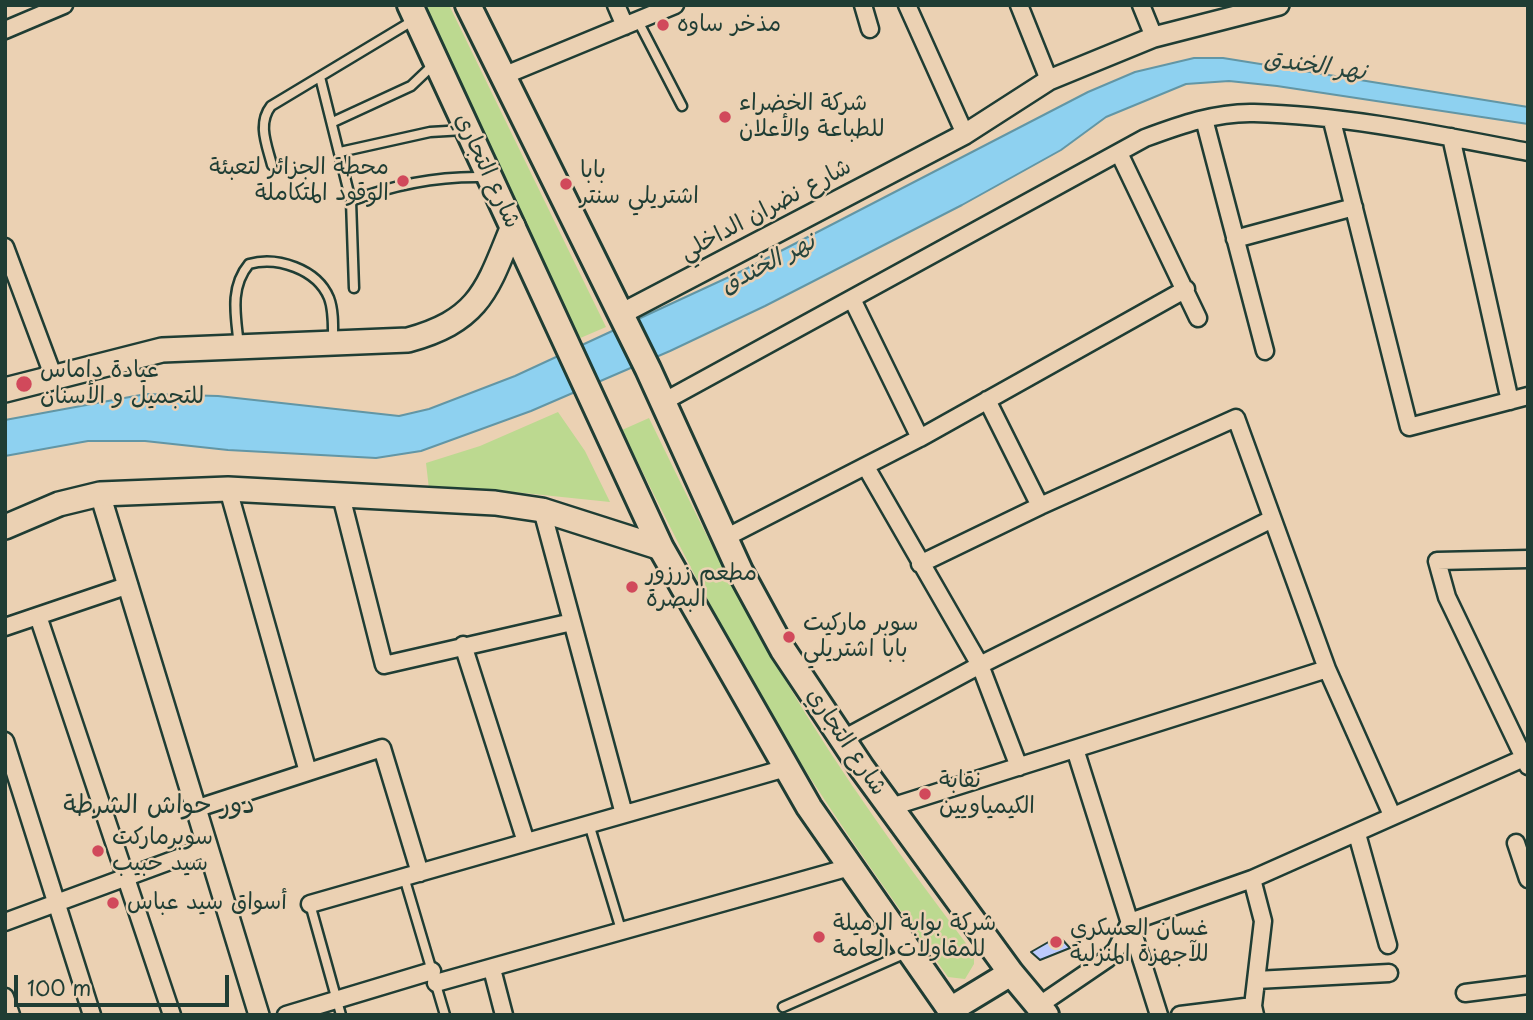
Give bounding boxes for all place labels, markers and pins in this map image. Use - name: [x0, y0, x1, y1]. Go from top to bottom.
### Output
- place label: مذخر ساوه: [677, 11, 781, 39]
- marker: مذخر ساوه: [655, 17, 671, 33]
- place label: شركة الخضراء للطباعة والأعلان: [739, 90, 885, 144]
- marker: شركة الخضراء للطباعة والأعلان: [717, 109, 733, 125]
- place label: محطة الجزائر لتعبئة الوقود المتكاملة: [209, 154, 389, 208]
- place label: بابا اشتريلي سنتر: [580, 157, 699, 211]
- marker: محطة الجزائر لتعبئة الوقود المتكاملة: [395, 173, 411, 189]
- marker: بابا اشتريلي سنتر: [558, 176, 574, 192]
- place label: عيادة داماس للتجميل و الأسنان: [40, 357, 204, 411]
- marker: عيادة داماس للتجميل و الأسنان: [14, 374, 34, 394]
- place label: مطعم زرزور البصرة: [646, 560, 757, 614]
- marker: مطعم زرزور البصرة: [624, 579, 640, 595]
- place label: سوبر ماركيت بابا اشتريلي: [803, 610, 918, 664]
- marker: سوبر ماركيت بابا اشتريلي: [781, 629, 797, 645]
- place label: نقابة الكيمياويين: [939, 767, 1035, 821]
- marker: نقابة الكيمياويين: [917, 786, 933, 802]
- place label: سوبرماركت سيد حبيب: [112, 824, 213, 878]
- marker: سوبرماركت سيد حبيب: [90, 843, 106, 859]
- place label: أسواق سيد عباس: [127, 889, 287, 917]
- marker: أسواق سيد عباس: [105, 895, 121, 911]
- place label: شركة بوابة الرميلة للمقاولات العامة: [833, 910, 996, 964]
- place label: غسان العسكري للآجهزة المنزلية: [1070, 915, 1209, 969]
- marker: شركة بوابة الرميلة للمقاولات العامة: [811, 929, 827, 945]
- marker: غسان العسكري للآجهزة المنزلية: [1048, 934, 1064, 950]

